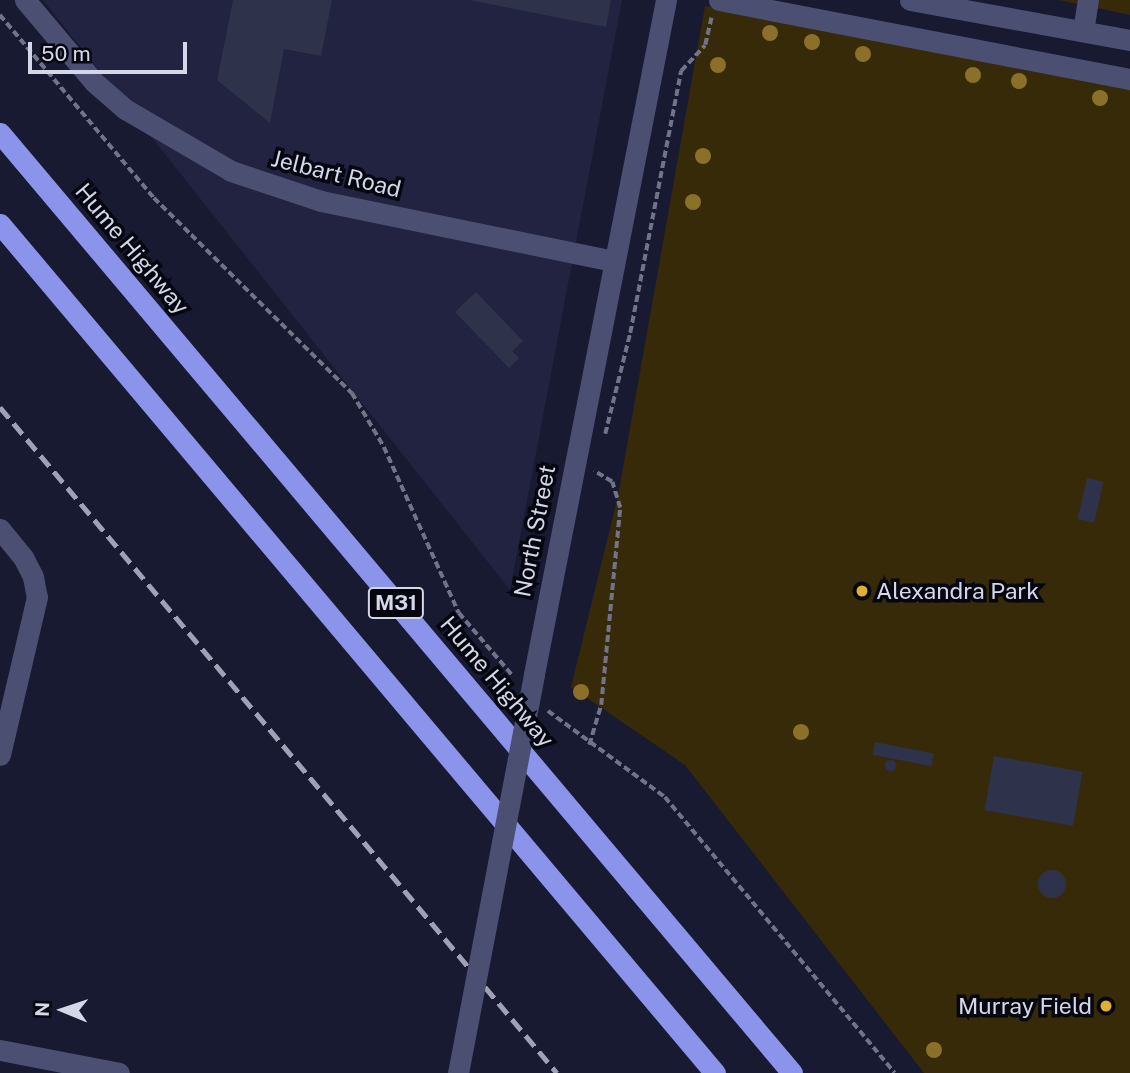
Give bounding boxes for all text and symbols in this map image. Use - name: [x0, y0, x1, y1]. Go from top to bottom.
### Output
- scale bar: [32, 28, 191, 72]
- text: 50 m: [41, 41, 91, 66]
- street label: Jelbart Road: [268, 145, 404, 203]
- street label: Hume Highway: [69, 178, 195, 320]
- street label: North Street: [509, 463, 561, 599]
- place label: Alexandra Park: [876, 577, 1039, 605]
- marker: Alexandra Park: [854, 583, 870, 599]
- road number: M31: [366, 586, 426, 620]
- street label: Hume Highway: [434, 611, 560, 753]
- north arrow: [28, 975, 98, 1045]
- place label: Murray Field: [958, 992, 1092, 1020]
- marker: Murray Field: [1098, 998, 1114, 1014]
- text: N: [31, 1001, 53, 1017]

